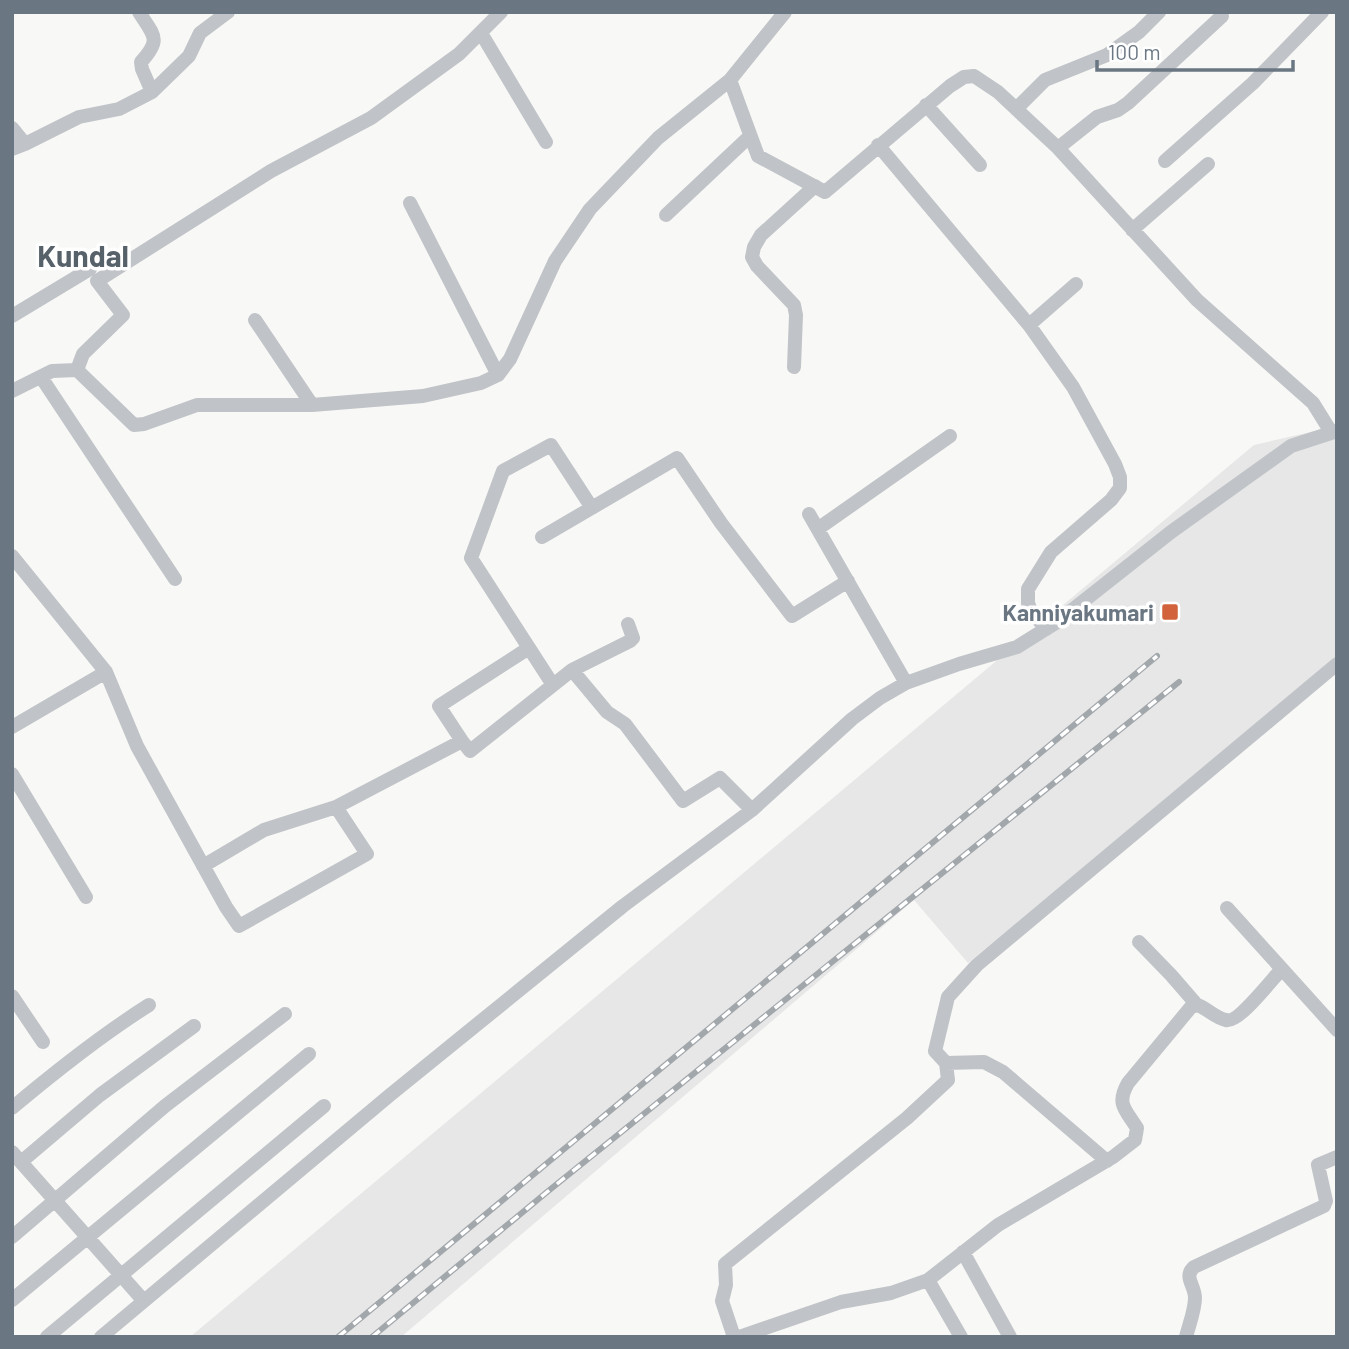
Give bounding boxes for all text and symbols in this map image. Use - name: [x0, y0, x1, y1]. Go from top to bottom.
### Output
- scale bar: [1097, 28, 1293, 72]
- text: 100 m: [1108, 39, 1161, 64]
- district label: Kundal: [37, 237, 129, 273]
- place label: Kanniyakumari: [1002, 598, 1154, 626]
- marker: Kanniyakumari: [1160, 602, 1180, 622]

